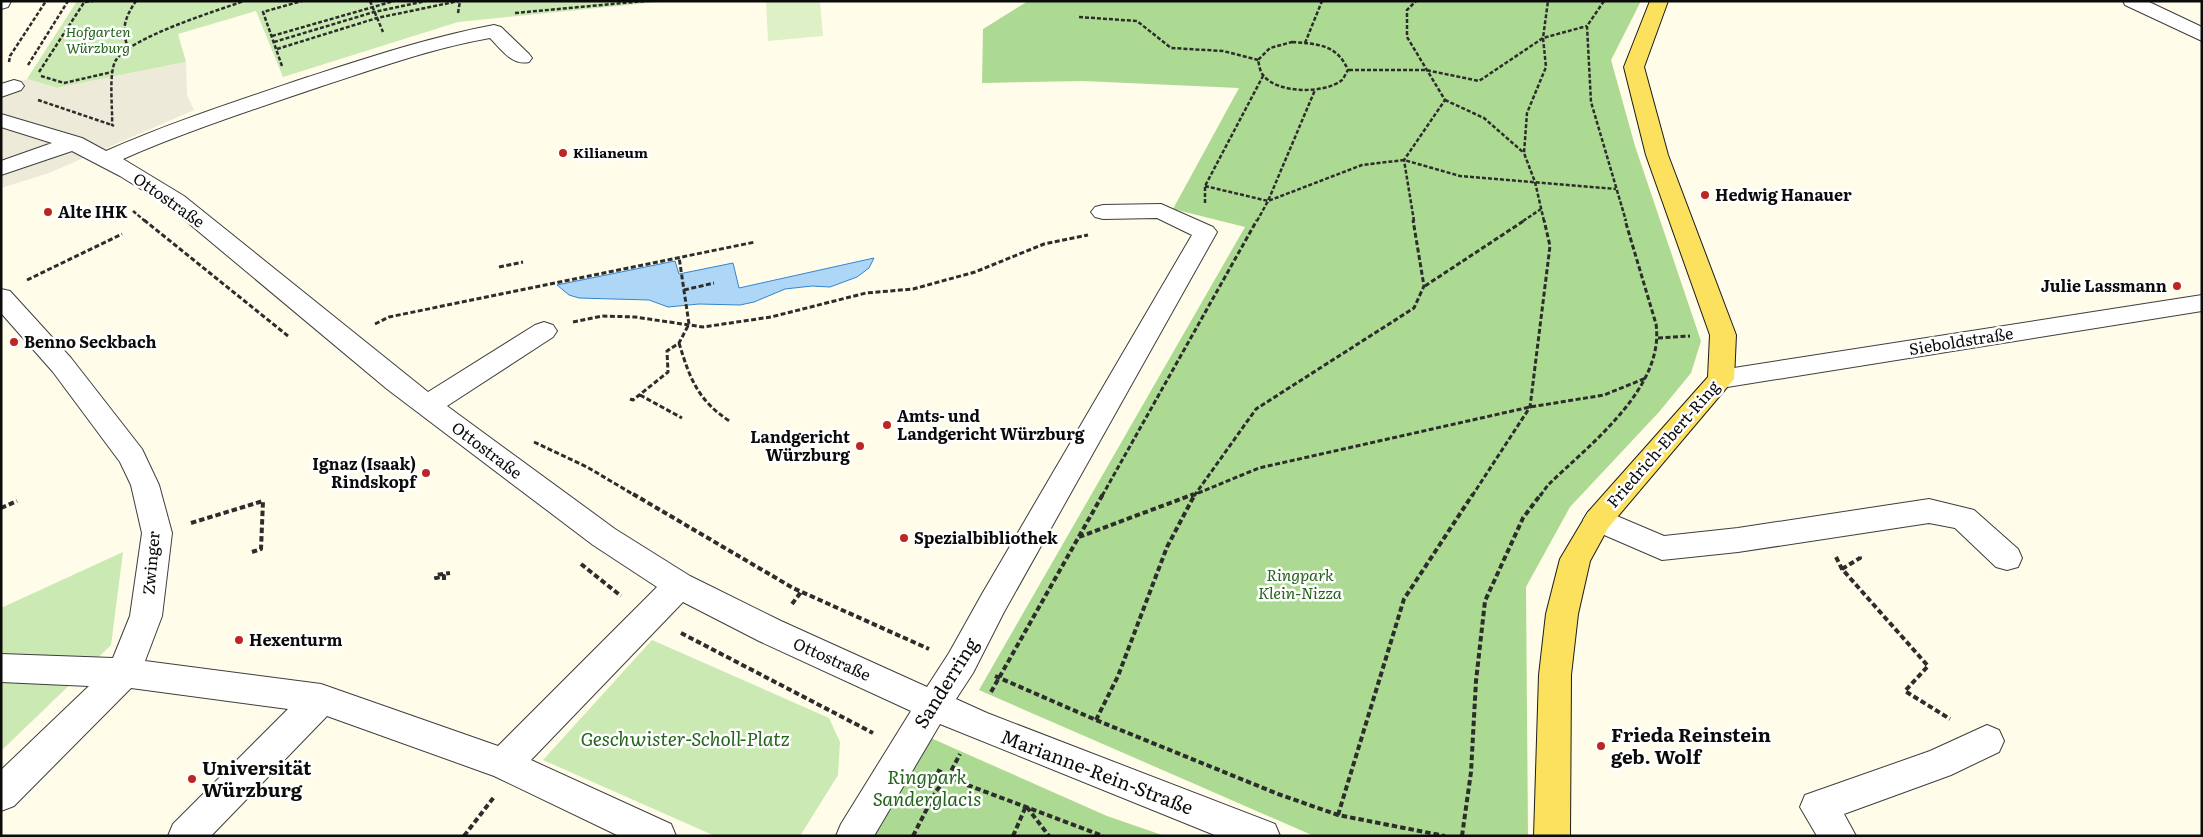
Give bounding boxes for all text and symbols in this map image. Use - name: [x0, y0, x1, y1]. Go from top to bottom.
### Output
- park label: Hofgarten Würzburg: [66, 21, 131, 57]
- place label: Kilianeum: [573, 142, 648, 162]
- marker: Kilianeum: [557, 147, 569, 159]
- street label: Ottostraße: [129, 166, 210, 233]
- place label: Hedwig Hanauer: [1715, 182, 1852, 206]
- marker: Hedwig Hanauer: [1699, 189, 1711, 201]
- place label: Alte IHK: [58, 199, 128, 223]
- marker: Alte IHK: [42, 206, 54, 218]
- place label: Julie Lassmann: [2041, 273, 2167, 297]
- marker: Julie Lassmann: [2171, 280, 2183, 292]
- street label: Sieboldstraße: [1907, 320, 2015, 360]
- place label: Benno Seckbach: [24, 329, 157, 353]
- marker: Benno Seckbach: [8, 336, 20, 348]
- street label: Friedrich-Ebert-Ring: [1600, 374, 1724, 512]
- place label: Amts- und Landgericht Würzburg: [897, 403, 1085, 445]
- street label: Ottostraße: [447, 415, 528, 484]
- marker: Amts- und Landgericht Würzburg: [881, 419, 893, 431]
- place label: Landgericht Würzburg: [750, 424, 850, 466]
- marker: Landgericht Würzburg: [854, 440, 866, 452]
- place label: Ignaz (Isaak) Rindskopf: [312, 451, 418, 493]
- marker: Ignaz (Isaak) Rindskopf: [420, 467, 432, 479]
- place label: Spezialbibliothek: [914, 525, 1058, 549]
- street label: Zwinger: [135, 530, 165, 596]
- marker: Spezialbibliothek: [898, 532, 910, 544]
- park label: Ringpark Klein-Nizza: [1258, 562, 1343, 604]
- place label: Hexenturm: [249, 627, 343, 651]
- street label: Ottostraße: [790, 630, 875, 686]
- street label: Sanderring: [906, 631, 984, 733]
- marker: Hexenturm: [233, 634, 245, 646]
- place label: Frieda Reinstein geb. Wolf: [1611, 720, 1771, 770]
- street label: Marianne-Rein-Straße: [997, 721, 1198, 821]
- park label: Geschwister-Scholl-Platz: [580, 724, 790, 752]
- marker: Frieda Reinstein geb. Wolf: [1595, 740, 1607, 752]
- place label: Universität Würzburg: [202, 753, 312, 803]
- park label: Ringpark Sanderglacis: [873, 762, 981, 812]
- marker: Universität Würzburg: [186, 773, 198, 785]

